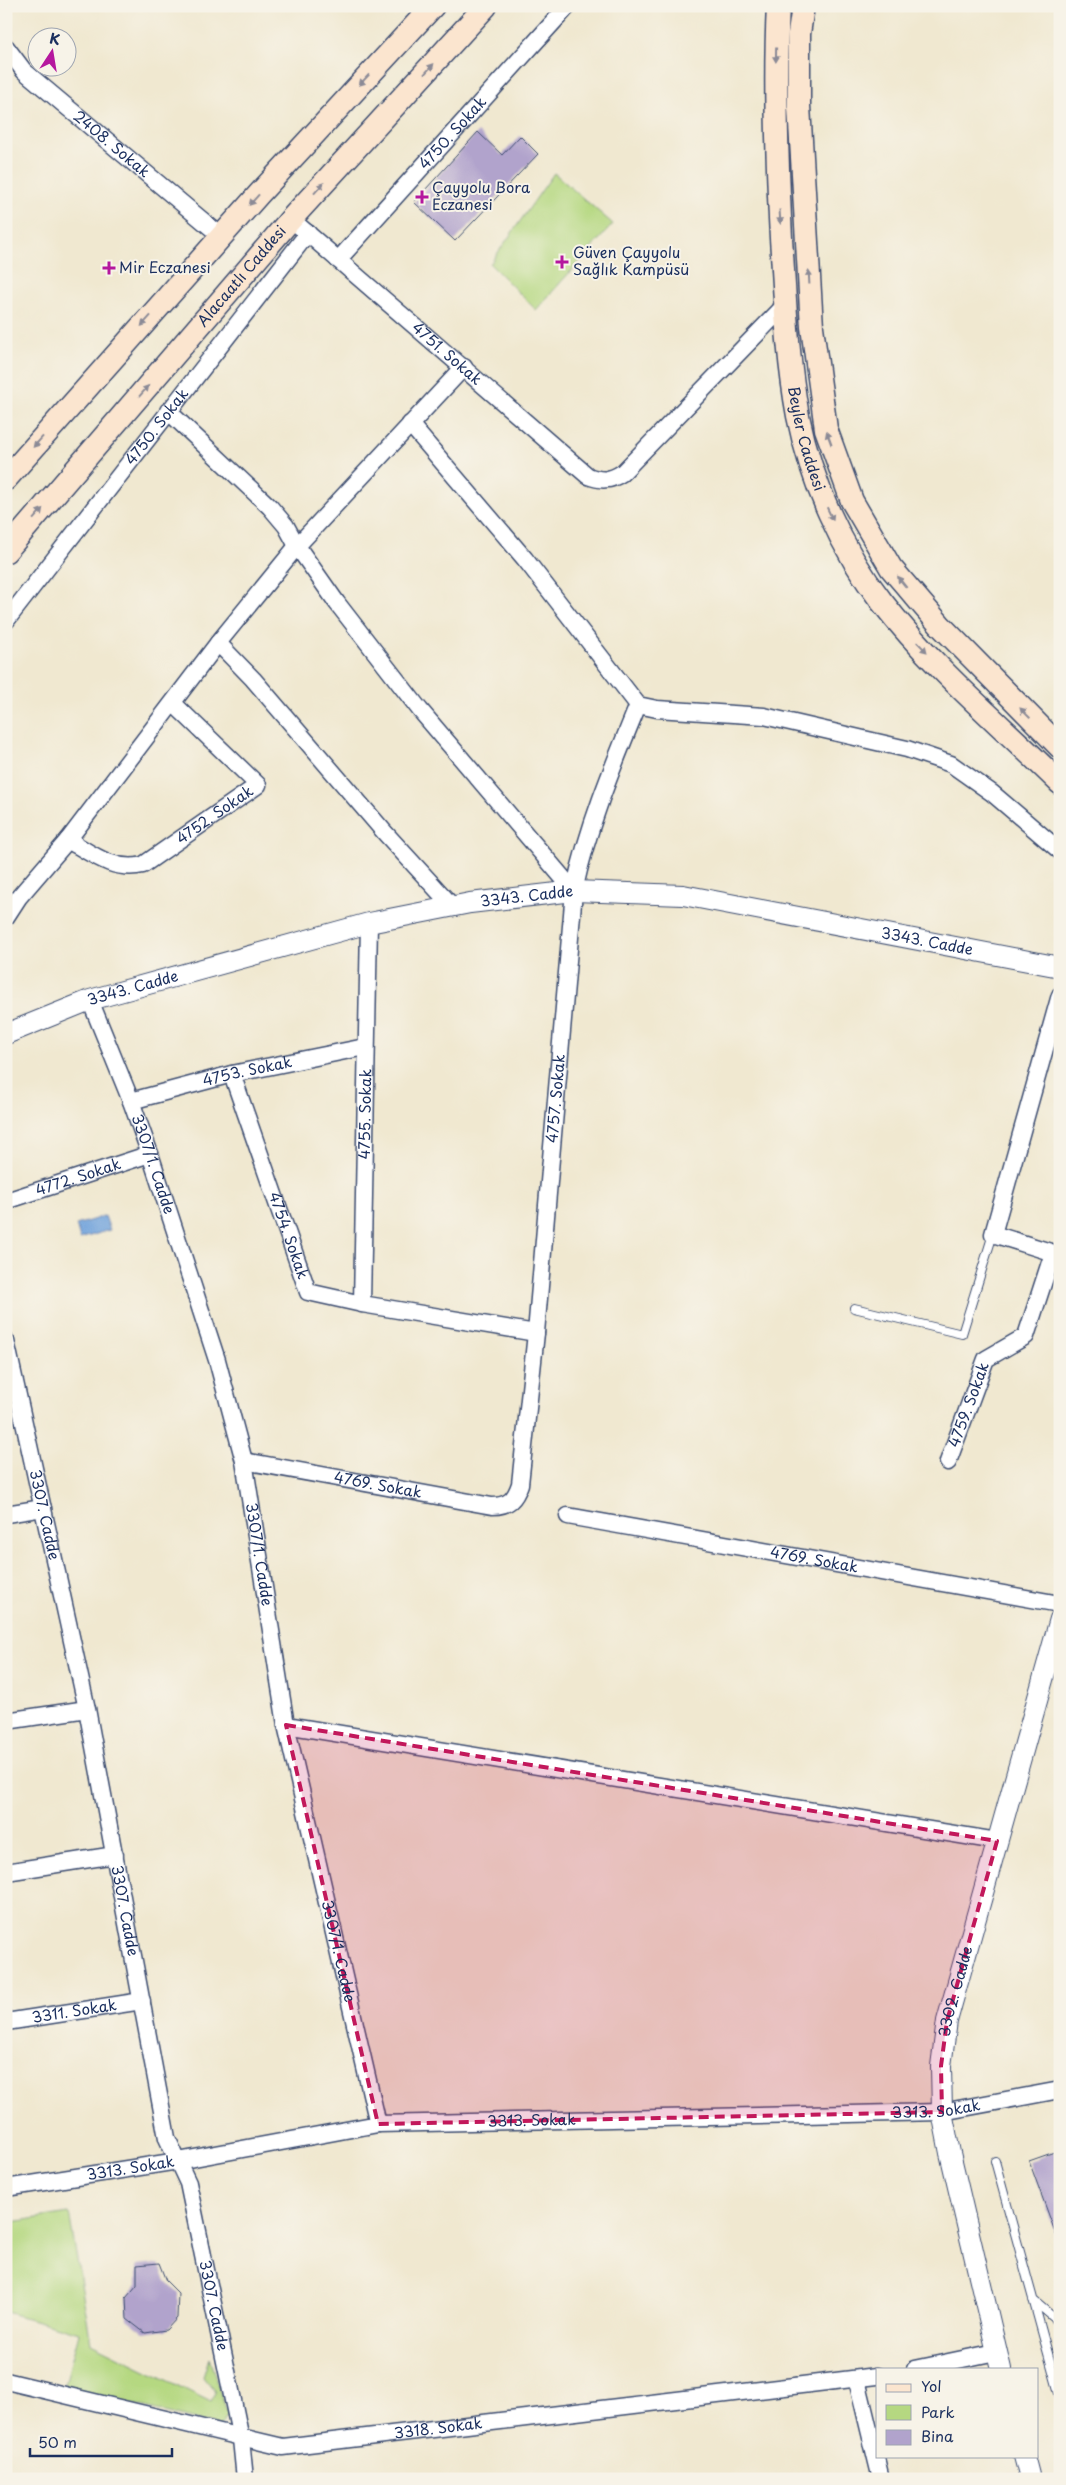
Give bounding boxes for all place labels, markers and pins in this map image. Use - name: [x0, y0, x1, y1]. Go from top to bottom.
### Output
- place label: Çayyolu Bora Eczanesi: [432, 175, 531, 215]
- marker: Çayyolu Bora Eczanesi: [416, 191, 428, 203]
- place label: Güven Çayyolu Sağlık Kampüsü: [573, 240, 689, 280]
- place label: Mir Eczanesi: [119, 255, 211, 278]
- marker: Güven Çayyolu Sağlık Kampüsü: [555, 255, 569, 269]
- marker: Mir Eczanesi: [103, 262, 115, 274]

